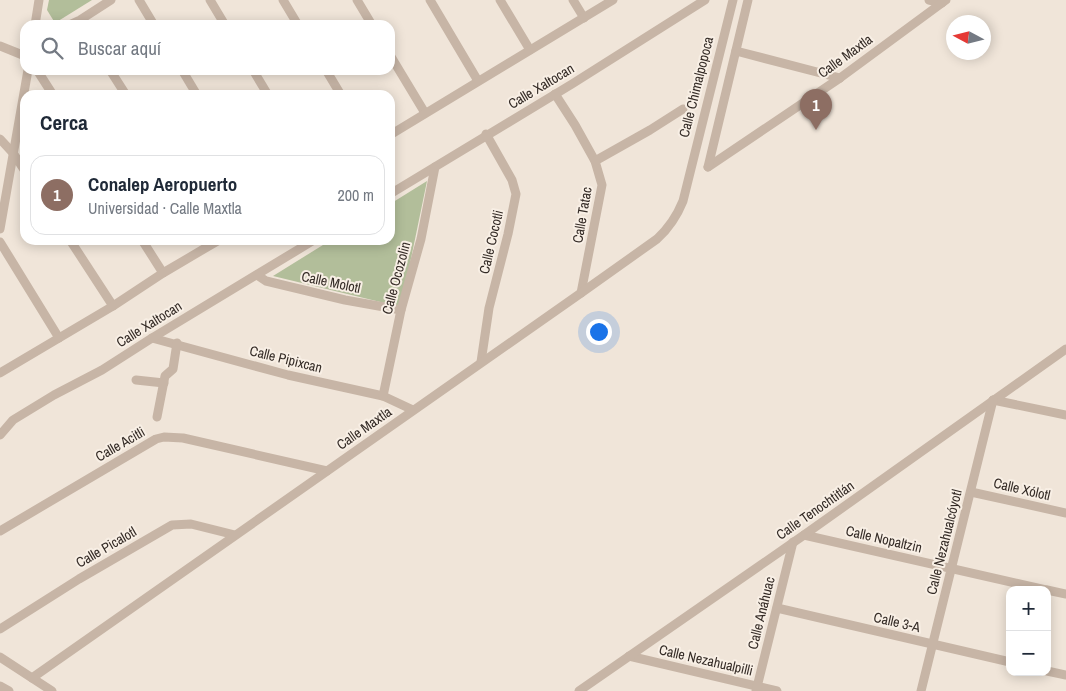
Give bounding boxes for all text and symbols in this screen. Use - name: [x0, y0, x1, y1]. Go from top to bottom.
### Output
- north arrow: [946, 15, 991, 60]
- search box: [20, 20, 395, 75]
- street label: Calle Maxtla: [814, 30, 876, 82]
- icon: search: [38, 34, 66, 62]
- street label: Calle Chimalpopoca: [675, 34, 717, 139]
- text: Buscar aquí: [78, 35, 161, 61]
- street label: Calle Xaltocan: [505, 59, 577, 113]
- pin: 1: [800, 89, 832, 130]
- text: Cerca: [40, 108, 88, 137]
- text: Conalep Aeropuerto: [88, 171, 237, 197]
- text: 1: [53, 184, 61, 206]
- text: 200 m: [338, 184, 374, 206]
- street label: Calle Tatac: [568, 185, 596, 245]
- text: Universidad · Calle Maxtla: [88, 197, 242, 219]
- street label: Calle Cocotli: [475, 208, 507, 276]
- street label: Calle Ocozolin: [378, 240, 414, 316]
- street label: Calle Molotl: [300, 267, 362, 297]
- street label: Calle Xaltocan: [113, 297, 185, 351]
- your location: [586, 319, 612, 345]
- street label: Calle Pipixcan: [248, 341, 324, 377]
- street label: Calle Maxtla: [333, 402, 396, 453]
- street label: Calle Acitli: [92, 423, 148, 465]
- street label: Calle Xólotl: [992, 474, 1052, 504]
- street label: Calle Tenochtitlán: [773, 477, 857, 543]
- street label: Calle Nezahualcóyotl: [922, 488, 966, 596]
- street label: Calle Nopaltzin: [844, 521, 924, 557]
- street label: Calle Picalotl: [72, 522, 140, 572]
- street label: Calle Anáhuac: [743, 575, 779, 651]
- map controls: [1006, 586, 1051, 676]
- button: +: [1006, 586, 1051, 631]
- street label: Calle 3-A: [872, 608, 922, 636]
- button: −: [1006, 631, 1051, 676]
- street label: Calle Nezahualpilli: [657, 640, 755, 680]

